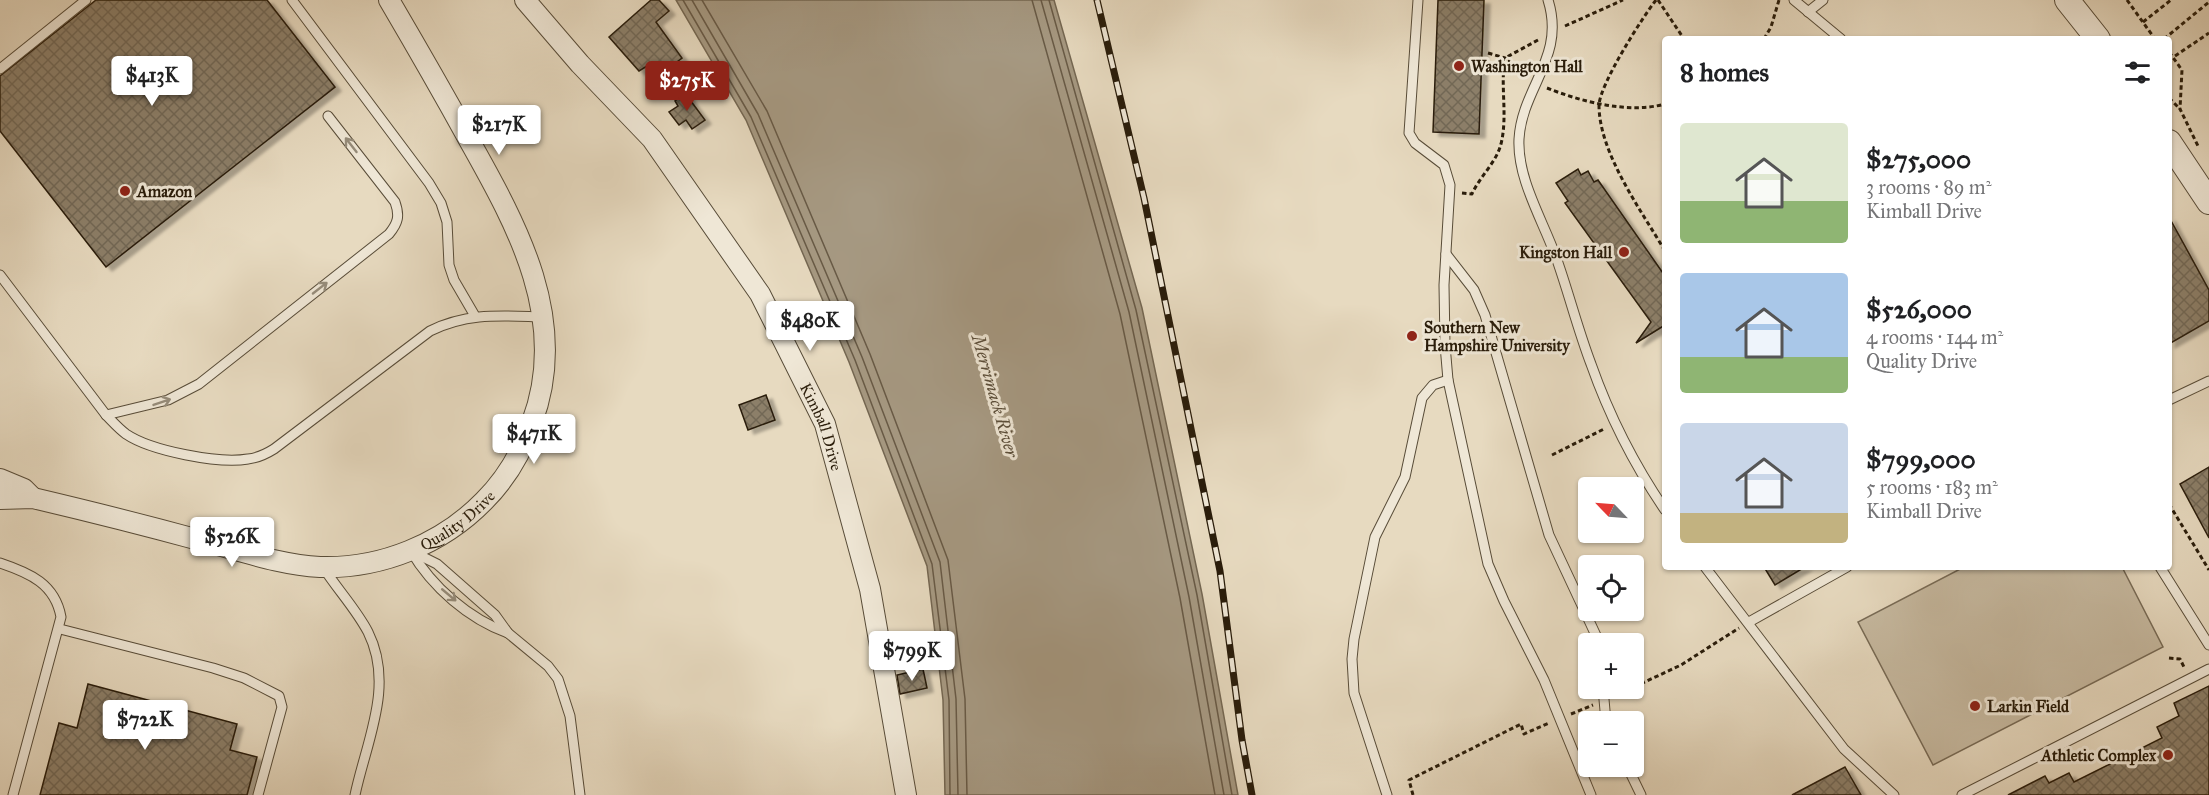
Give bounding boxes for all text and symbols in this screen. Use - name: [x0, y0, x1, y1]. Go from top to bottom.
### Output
- pin: $413K: [110, 56, 194, 107]
- text: 8 homes: [1680, 56, 1769, 88]
- icon: filters: [2121, 56, 2154, 89]
- place label: Washington Hall: [1471, 57, 1583, 77]
- marker: Washington Hall: [1452, 59, 1466, 73]
- pin: $275K: [645, 61, 729, 112]
- text: $413K: [125, 63, 179, 87]
- text: $275K: [659, 68, 715, 92]
- pin: $217K: [457, 105, 541, 156]
- text: $217K: [472, 112, 526, 136]
- one-way arrow: [345, 138, 358, 154]
- text: $275,000: [1866, 143, 1971, 175]
- icon: home: [1728, 147, 1800, 219]
- text: 3 rooms · 89 m²: [1866, 175, 1991, 199]
- place label: Amazon: [136, 182, 193, 201]
- marker: Amazon: [118, 184, 132, 198]
- text: Kimball Drive: [1866, 199, 1982, 223]
- place label: Kingston Hall: [1519, 243, 1613, 263]
- marker: Kingston Hall: [1617, 245, 1631, 259]
- one-way arrow: [312, 282, 328, 295]
- text: $526,000: [1866, 293, 1972, 325]
- icon: home: [1728, 297, 1800, 369]
- pin: $480K: [768, 301, 852, 352]
- text: $480K: [780, 308, 840, 332]
- place label: Southern New Hampshire University: [1424, 318, 1571, 356]
- text: 4 rooms · 144 m²: [1866, 325, 2003, 349]
- marker: Southern New Hampshire University: [1405, 329, 1419, 343]
- water label: Merrimack River: [966, 330, 1023, 461]
- text: Quality Drive: [1866, 349, 1977, 373]
- street label: Kimball Drive: [796, 379, 847, 473]
- one-way arrow: [152, 395, 171, 406]
- pin: $471K: [492, 414, 576, 465]
- text: $471K: [506, 421, 562, 445]
- text: $799,000: [1866, 443, 1976, 475]
- icon: home: [1728, 447, 1800, 519]
- text: 5 rooms · 183 m²: [1866, 475, 1998, 499]
- north arrow: [1578, 477, 1644, 543]
- map controls: [1578, 477, 1644, 777]
- street label: Quality Drive: [417, 486, 499, 554]
- text: Kimball Drive: [1866, 499, 1982, 523]
- pin: $526K: [190, 517, 274, 568]
- text: $526K: [204, 524, 260, 548]
- button: locate: [1578, 555, 1644, 621]
- one-way arrow: [441, 588, 456, 602]
- pin: $799K: [870, 631, 954, 682]
- button: +: [1578, 633, 1644, 699]
- text: $799K: [883, 638, 941, 662]
- place label: Larkin Field: [1987, 697, 2070, 716]
- marker: Larkin Field: [1968, 699, 1982, 713]
- pin: $722K: [103, 700, 187, 751]
- text: $722K: [117, 707, 173, 731]
- button: −: [1578, 711, 1644, 777]
- place label: Athletic Complex: [2040, 746, 2157, 766]
- marker: Athletic Complex: [2161, 748, 2175, 762]

